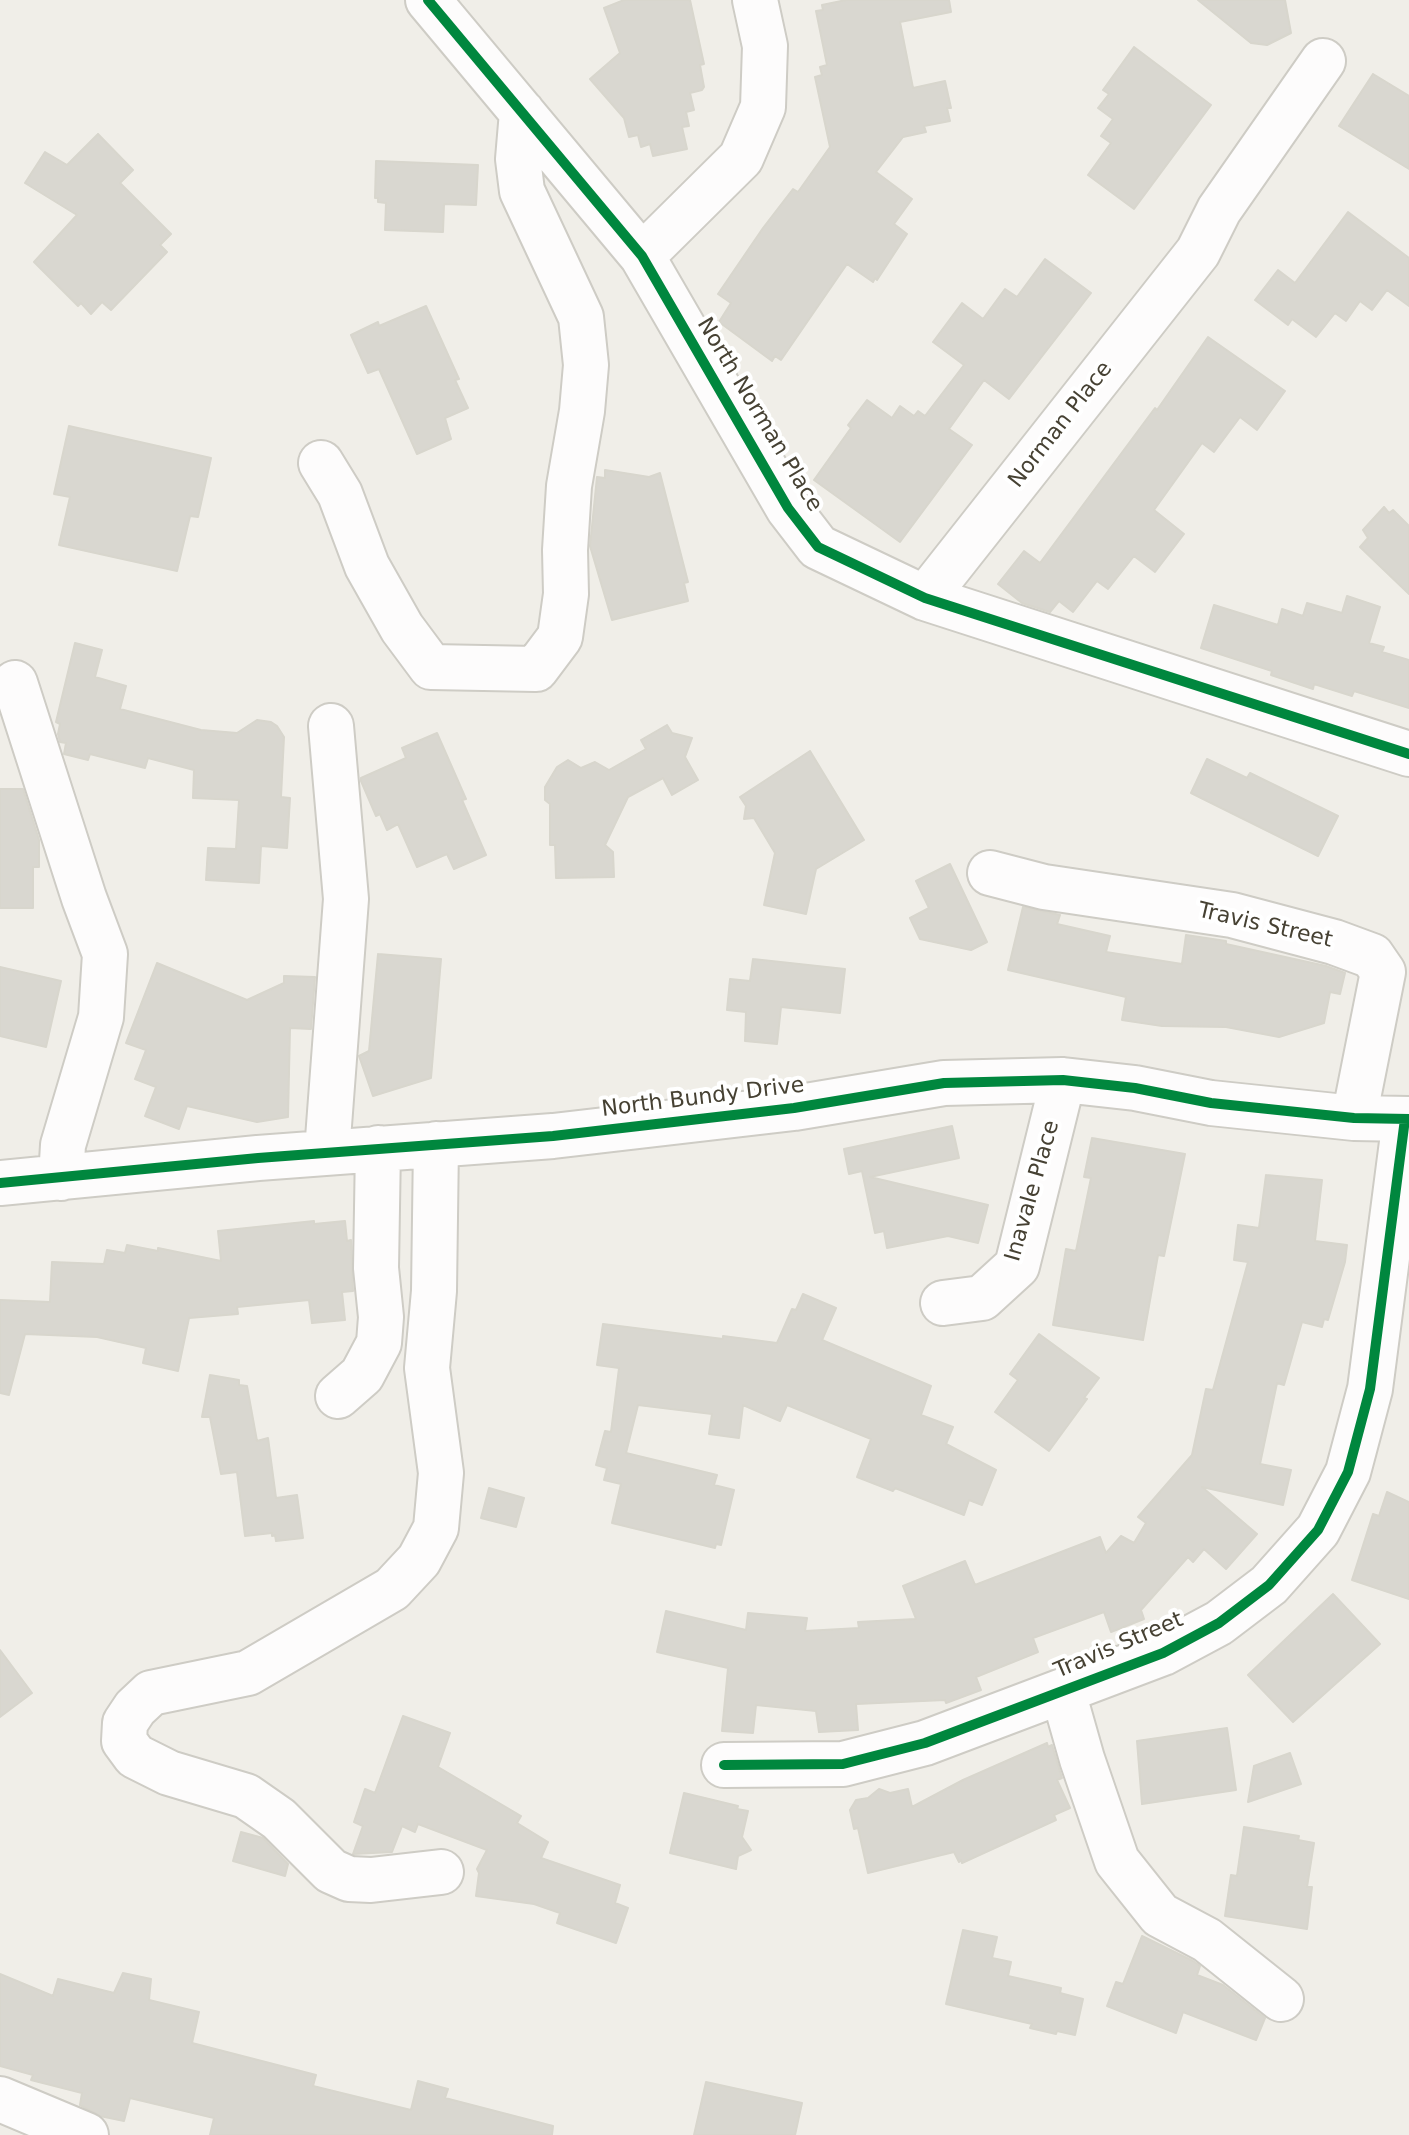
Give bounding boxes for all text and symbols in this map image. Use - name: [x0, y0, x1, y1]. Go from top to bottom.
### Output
- street label: North Norman Place: [691, 313, 827, 517]
- street label: Norman Place: [1004, 357, 1118, 493]
- street label: Travis Street: [1195, 898, 1335, 954]
- street label: North Bundy Drive: [600, 1072, 806, 1124]
- street label: Inavale Place: [1000, 1117, 1066, 1265]
- street label: Travis Street: [1051, 1607, 1187, 1685]

